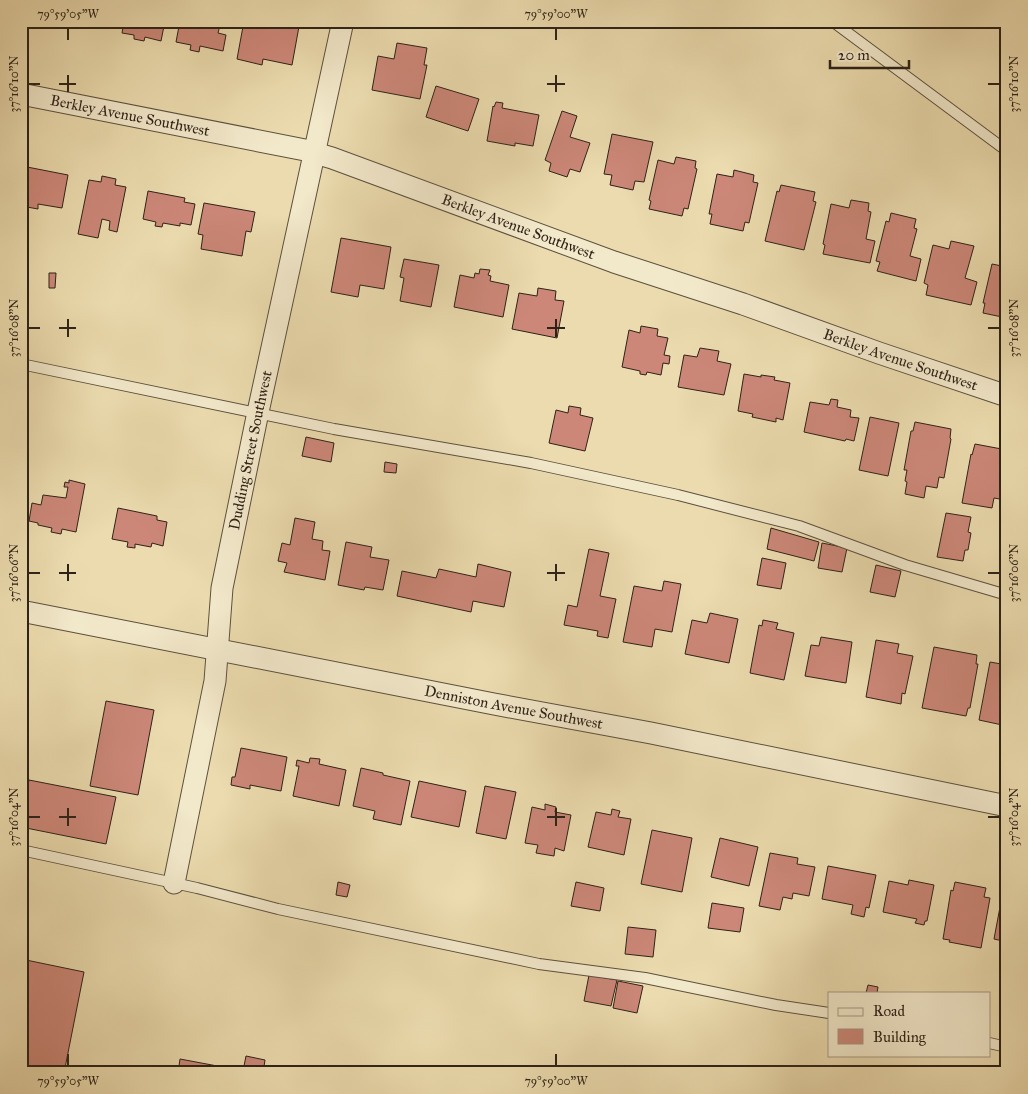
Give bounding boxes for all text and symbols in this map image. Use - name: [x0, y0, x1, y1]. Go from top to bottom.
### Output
- text: 79°59'05"W: [37, 7, 99, 21]
- text: 79°59'00"W: [524, 7, 588, 21]
- scale bar: [830, 38, 909, 70]
- text: 20 m: [838, 46, 870, 64]
- text: 37°16'10"N: [7, 56, 21, 112]
- text: 37°16'10"N: [1007, 56, 1021, 112]
- street label: Berkley Avenue Southwest: [49, 91, 212, 140]
- street label: Berkley Avenue Southwest: [439, 190, 598, 263]
- text: 37°16'08"N: [7, 299, 21, 357]
- text: 37°16'08"N: [1007, 299, 1021, 357]
- street label: Berkley Avenue Southwest: [821, 325, 981, 395]
- street label: Dudding Street Southwest: [225, 368, 276, 532]
- text: 37°16'06"N: [7, 544, 21, 602]
- text: 37°16'06"N: [1007, 544, 1021, 602]
- street label: Denniston Avenue Southwest: [423, 682, 605, 733]
- text: 37°16'04"N: [7, 788, 21, 846]
- text: 37°16'04"N: [1007, 788, 1021, 846]
- legend: [828, 992, 990, 1056]
- text: Road: [873, 1002, 905, 1020]
- text: Building: [873, 1028, 927, 1046]
- text: 79°59'05"W: [37, 1074, 99, 1088]
- text: 79°59'00"W: [524, 1074, 588, 1088]

